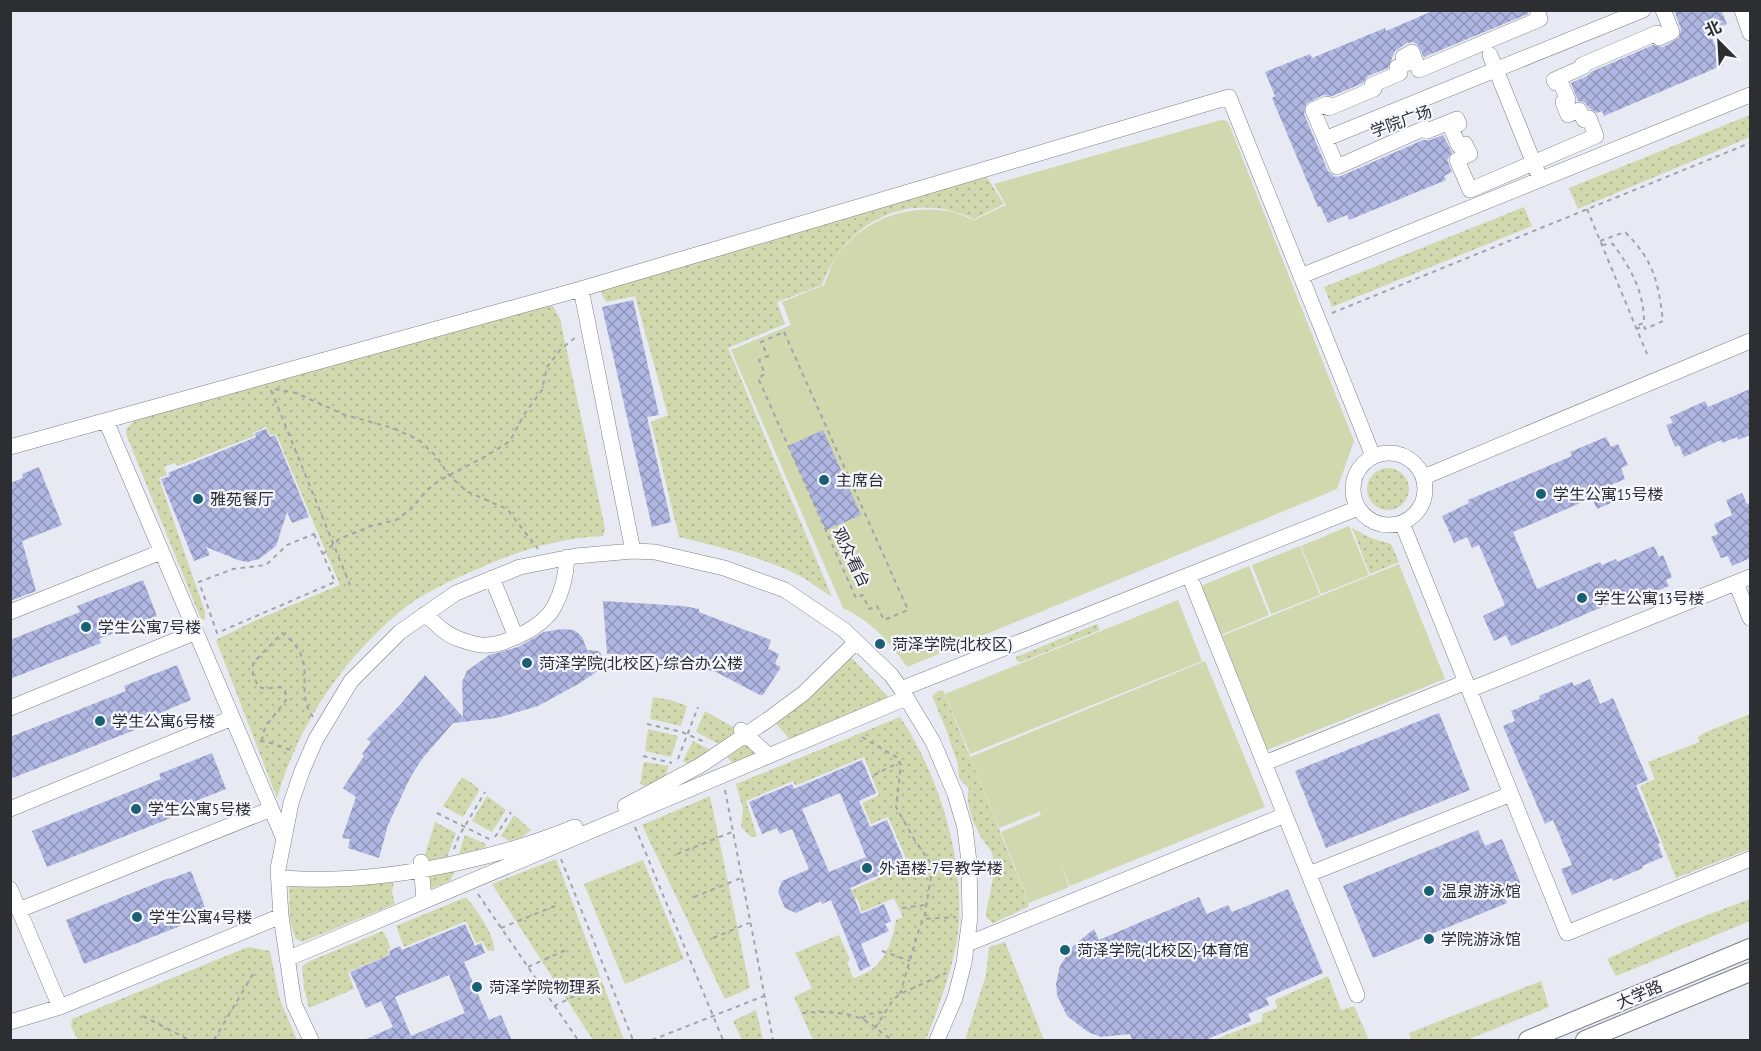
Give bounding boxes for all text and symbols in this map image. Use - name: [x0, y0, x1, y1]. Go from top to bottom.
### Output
- north arrow: [1689, 12, 1749, 72]
- text: 北: [1702, 16, 1724, 41]
- street label: 学院广场: [1368, 101, 1434, 141]
- place label: 主席台: [836, 470, 884, 490]
- marker: 主席台: [817, 473, 831, 487]
- place label: 学生公寓15号楼: [1553, 484, 1663, 504]
- marker: 学生公寓15号楼: [1534, 487, 1548, 501]
- place label: 雅苑餐厅: [210, 489, 274, 509]
- marker: 雅苑餐厅: [191, 492, 205, 506]
- street label: 观众看台: [829, 524, 875, 590]
- place label: 学生公寓13号楼: [1594, 588, 1704, 608]
- marker: 学生公寓13号楼: [1575, 591, 1589, 605]
- place label: 学生公寓7号楼: [98, 617, 201, 637]
- marker: 学生公寓7号楼: [79, 620, 93, 634]
- place label: 菏泽学院(北校区): [892, 634, 1012, 654]
- marker: 菏泽学院(北校区): [873, 637, 887, 651]
- place label: 菏泽学院(北校区)-综合办公楼: [539, 653, 743, 673]
- marker: 菏泽学院(北校区)-综合办公楼: [520, 656, 534, 670]
- place label: 学生公寓6号楼: [112, 711, 215, 731]
- marker: 学生公寓6号楼: [93, 714, 107, 728]
- place label: 学生公寓5号楼: [148, 799, 251, 819]
- marker: 学生公寓5号楼: [129, 802, 143, 816]
- place label: 外语楼-7号教学楼: [879, 858, 1003, 878]
- marker: 外语楼-7号教学楼: [860, 861, 874, 875]
- place label: 温泉游泳馆: [1441, 881, 1521, 901]
- marker: 温泉游泳馆: [1422, 884, 1436, 898]
- place label: 学生公寓4号楼: [149, 907, 252, 927]
- marker: 学生公寓4号楼: [130, 910, 144, 924]
- place label: 学院游泳馆: [1441, 929, 1521, 949]
- marker: 学院游泳馆: [1422, 932, 1436, 946]
- place label: 菏泽学院(北校区)-体育馆: [1077, 940, 1249, 960]
- marker: 菏泽学院(北校区)-体育馆: [1058, 943, 1072, 957]
- street label: 大学路: [1613, 975, 1665, 1013]
- place label: 菏泽学院物理系: [489, 977, 601, 997]
- marker: 菏泽学院物理系: [470, 980, 484, 994]

